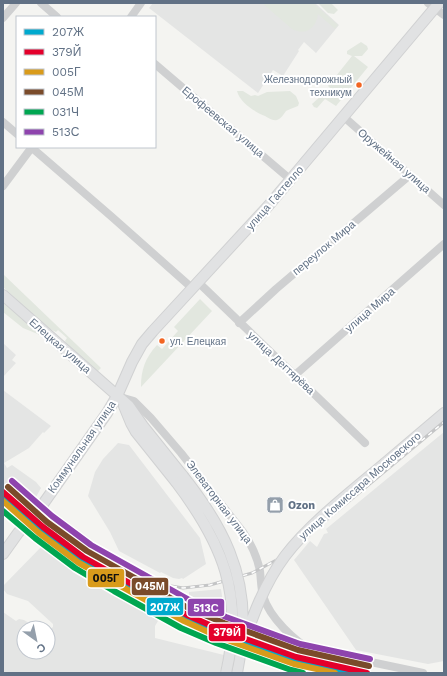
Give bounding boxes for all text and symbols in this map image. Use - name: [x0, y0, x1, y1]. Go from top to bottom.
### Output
- legend: [16, 16, 156, 148]
- text: 207Ж: [52, 25, 84, 39]
- text: 379Й: [52, 44, 81, 59]
- text: 005Г: [52, 65, 81, 79]
- place label: Железнодорожный техникум: [264, 74, 352, 98]
- marker: Железнодорожный техникум: [354, 80, 364, 90]
- street label: Ерофеевская улица: [179, 84, 267, 161]
- text: 045М: [52, 85, 84, 99]
- text: 031Ч: [52, 105, 79, 119]
- text: 513С: [52, 125, 80, 139]
- street label: Оружейная улица: [355, 126, 434, 197]
- street label: улица Гастелло: [244, 163, 306, 233]
- street label: переулок Мира: [290, 217, 359, 278]
- street label: улица Мира: [343, 284, 398, 335]
- street label: Елецкая улица: [27, 316, 94, 377]
- street label: улица Дегтярёва: [245, 329, 318, 398]
- marker: ул. Елецкая: [157, 336, 167, 346]
- place label: ул. Елецкая: [170, 336, 226, 347]
- street label: Коммунальная улица: [45, 398, 119, 496]
- street label: улица Комиссара Московского: [296, 429, 424, 543]
- street label: Элеваторная улица: [183, 458, 255, 547]
- shop icon: Ozon: [265, 495, 285, 515]
- place label: Ozon: [288, 499, 315, 512]
- line badge: 005Г: [87, 568, 125, 588]
- text: 005Г: [93, 572, 120, 585]
- line badge: 045М: [131, 577, 169, 596]
- text: 045М: [135, 580, 165, 593]
- line badge: 207Ж: [146, 597, 184, 616]
- line badge: 513С: [187, 598, 225, 617]
- text: 207Ж: [150, 601, 180, 614]
- text: 513С: [193, 602, 219, 615]
- north arrow: [16, 620, 56, 660]
- line badge: 379Й: [208, 623, 246, 642]
- text: 379Й: [213, 626, 241, 639]
- text: С: [34, 640, 48, 656]

